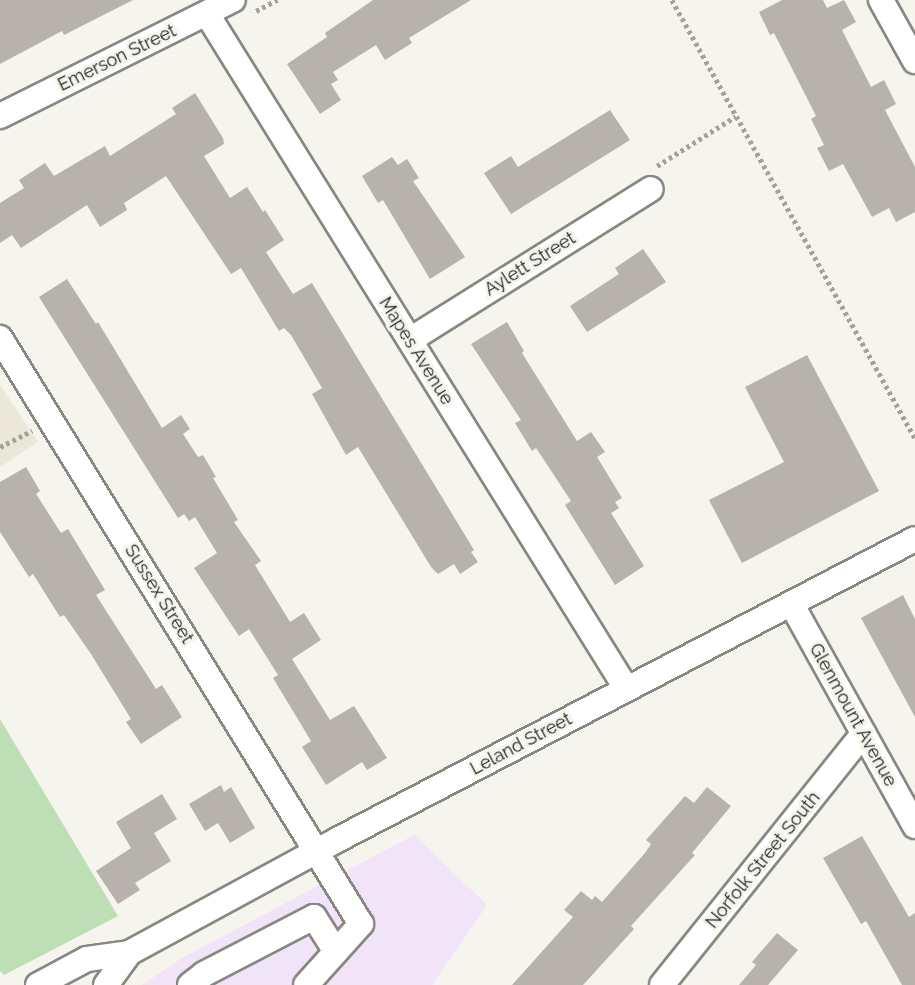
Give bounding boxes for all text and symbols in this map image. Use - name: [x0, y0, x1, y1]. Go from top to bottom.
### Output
- street label: Emerson Street: [54, 20, 180, 96]
- street label: Aylett Street: [481, 227, 579, 301]
- street label: Mapes Avenue: [374, 293, 458, 409]
- street label: Sussex Street: [120, 540, 198, 648]
- street label: Glenmount Avenue: [805, 639, 901, 791]
- street label: Leland Street: [467, 708, 575, 780]
- street label: Norfolk Street South: [701, 787, 825, 933]

